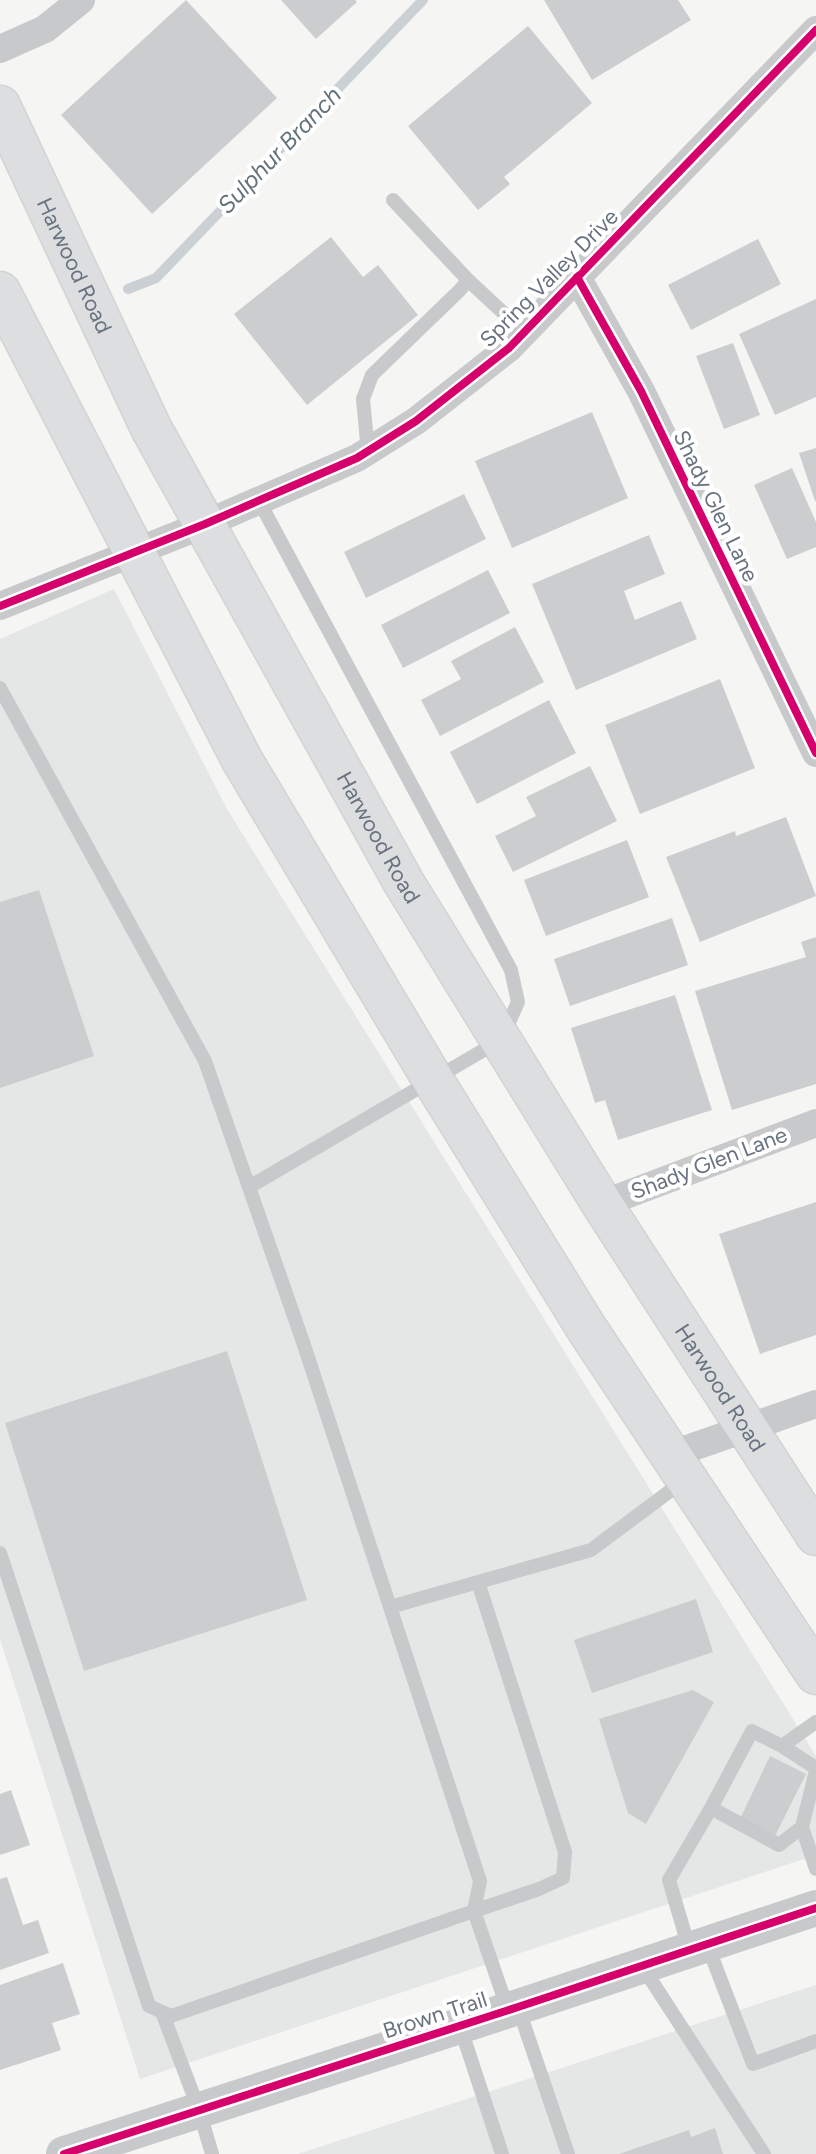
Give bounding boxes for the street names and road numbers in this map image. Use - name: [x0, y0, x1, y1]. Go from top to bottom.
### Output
- street label: Harwood Road: [31, 193, 118, 338]
- street label: Spring Valley Drive: [474, 203, 624, 353]
- street label: Shady Glen Lane: [668, 426, 764, 586]
- street label: Harwood Road: [331, 767, 427, 908]
- street label: Shady Glen Lane: [627, 1121, 791, 1205]
- street label: Harwood Road: [670, 1319, 772, 1457]
- street label: Brown Trail: [379, 1985, 491, 2045]

